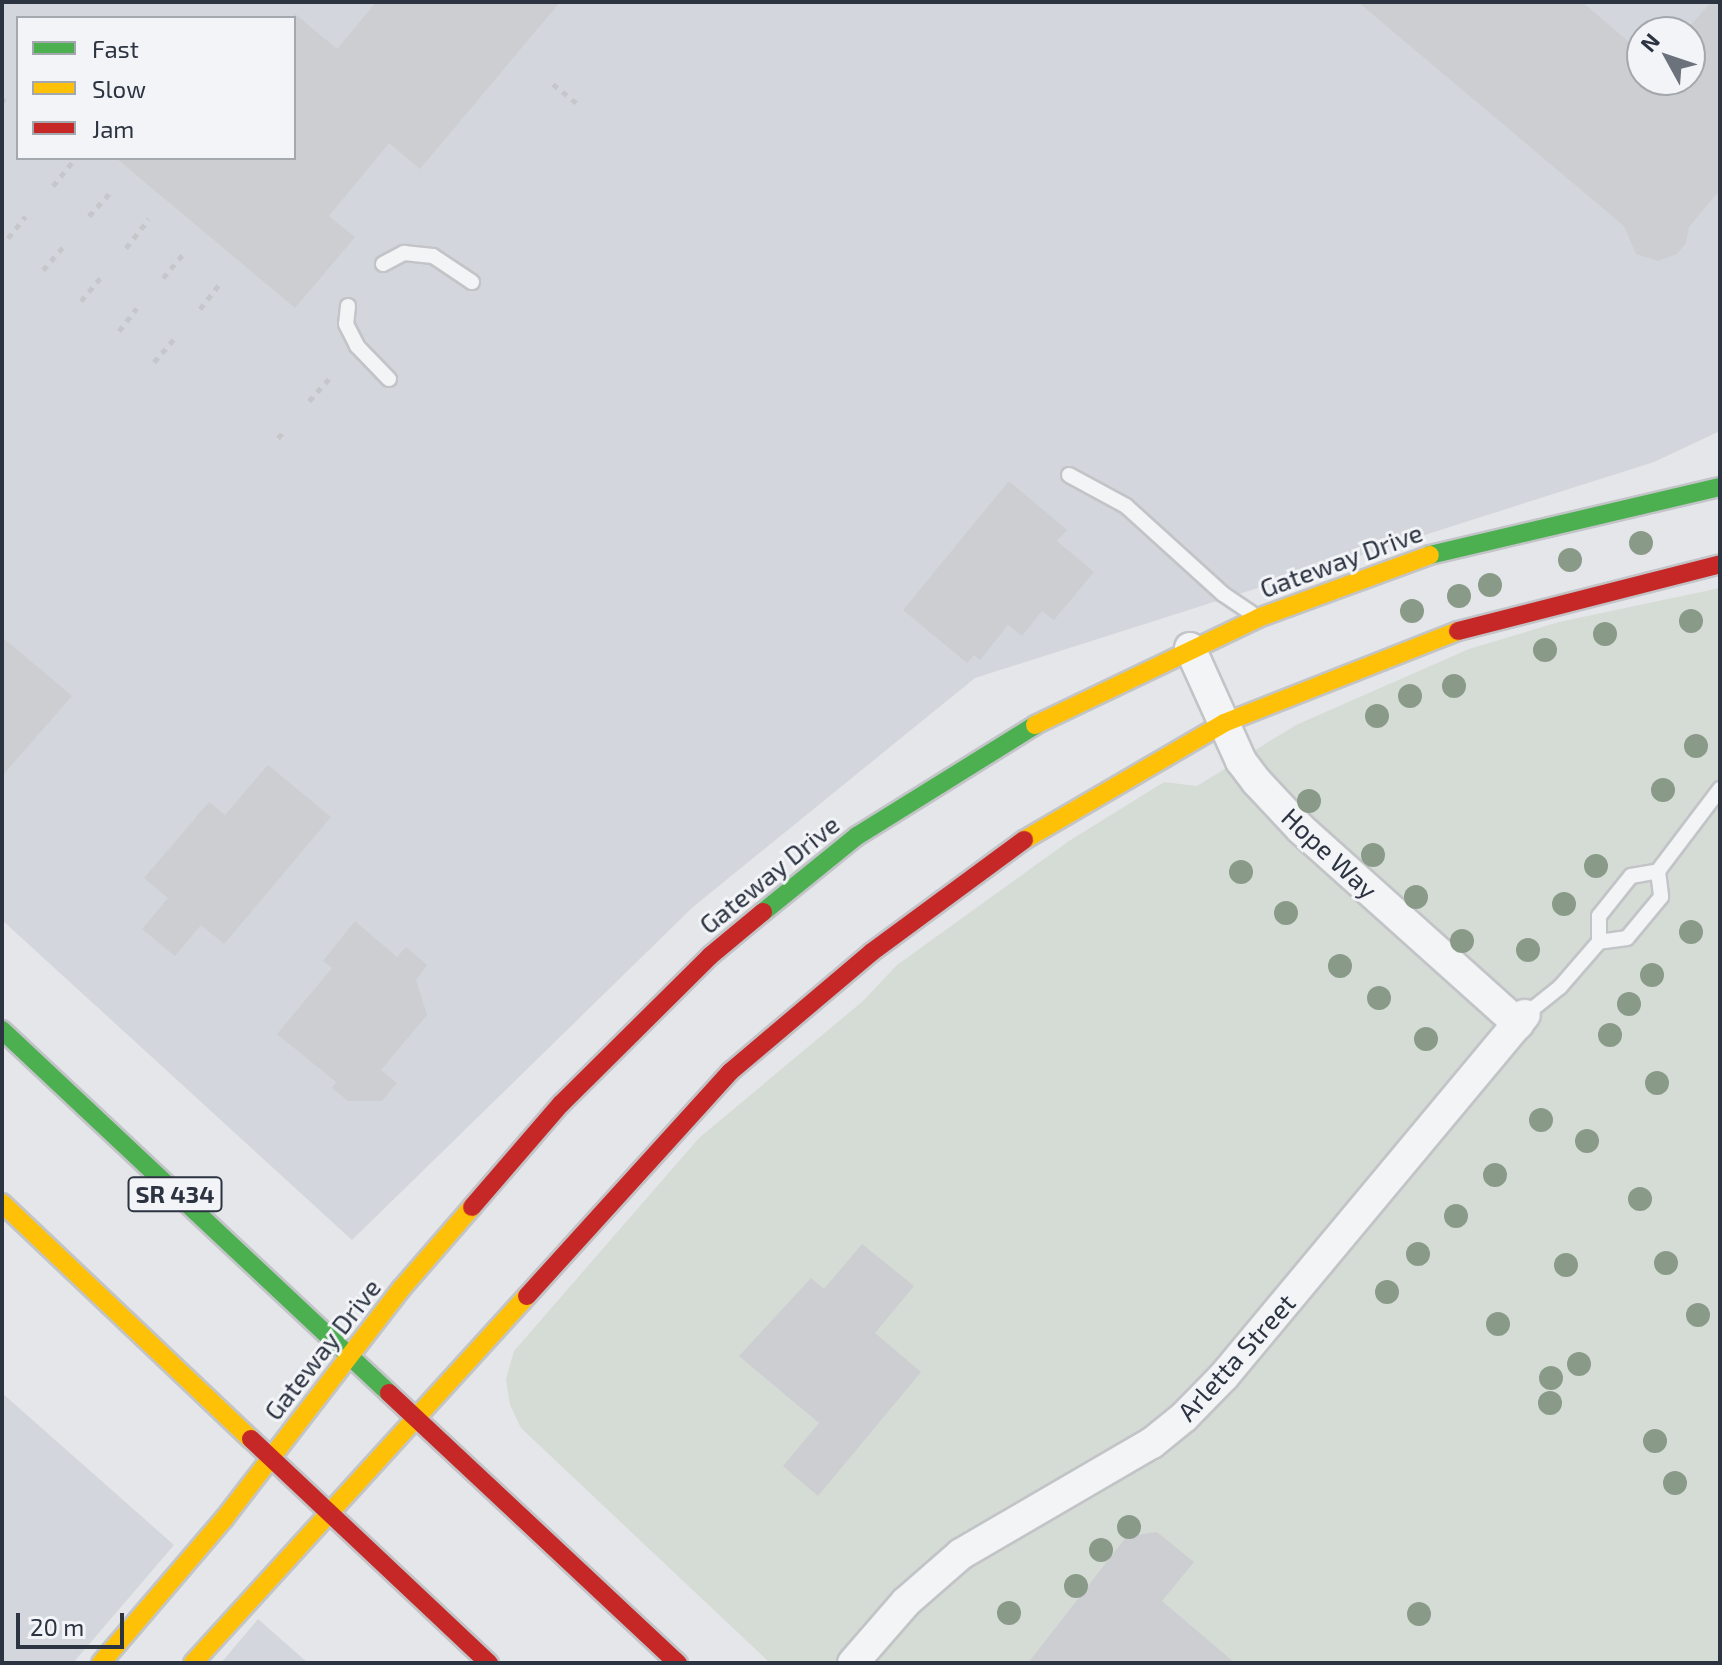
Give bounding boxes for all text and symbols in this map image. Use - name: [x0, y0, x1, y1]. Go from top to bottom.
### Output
- legend: [16, 16, 296, 160]
- north arrow: [1626, 16, 1706, 96]
- text: N: [1634, 27, 1664, 56]
- text: Fast: [92, 34, 139, 63]
- text: Slow: [92, 74, 146, 103]
- text: Jam: [92, 114, 134, 143]
- street label: Gateway Drive: [1255, 516, 1427, 604]
- street label: Hope Way: [1276, 801, 1384, 905]
- street label: Gateway Drive: [693, 808, 845, 940]
- road number: SR 434: [127, 1174, 223, 1214]
- street label: Gateway Drive: [257, 1272, 387, 1426]
- street label: Arletta Street: [1171, 1287, 1301, 1427]
- scale bar: [20, 1597, 128, 1647]
- text: 20 m: [30, 1612, 84, 1641]

